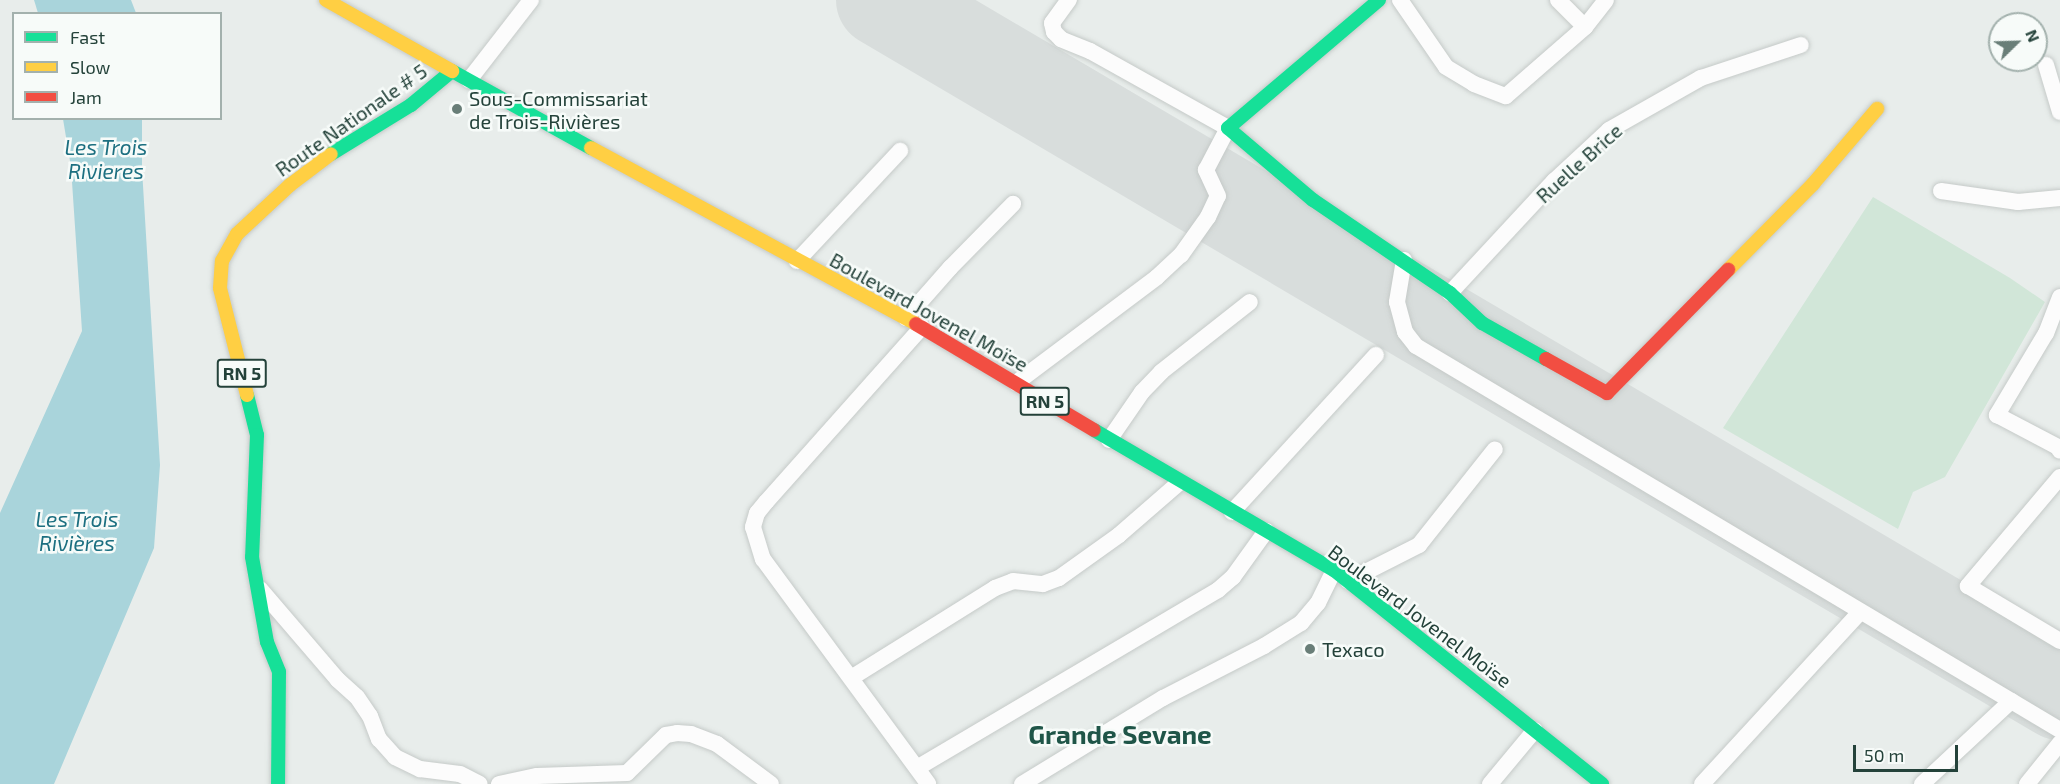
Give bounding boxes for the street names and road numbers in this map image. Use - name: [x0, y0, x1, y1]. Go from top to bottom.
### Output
- street label: Route Nationale # 5: [271, 59, 431, 181]
- street label: Ruelle Brice: [1531, 118, 1627, 208]
- street label: Boulevard Jovenel Moïse: [825, 247, 1033, 377]
- road number: RN 5: [216, 358, 268, 388]
- road number: RN 5: [1020, 386, 1070, 416]
- street label: Boulevard Jovenel Moïse: [1323, 539, 1517, 693]

